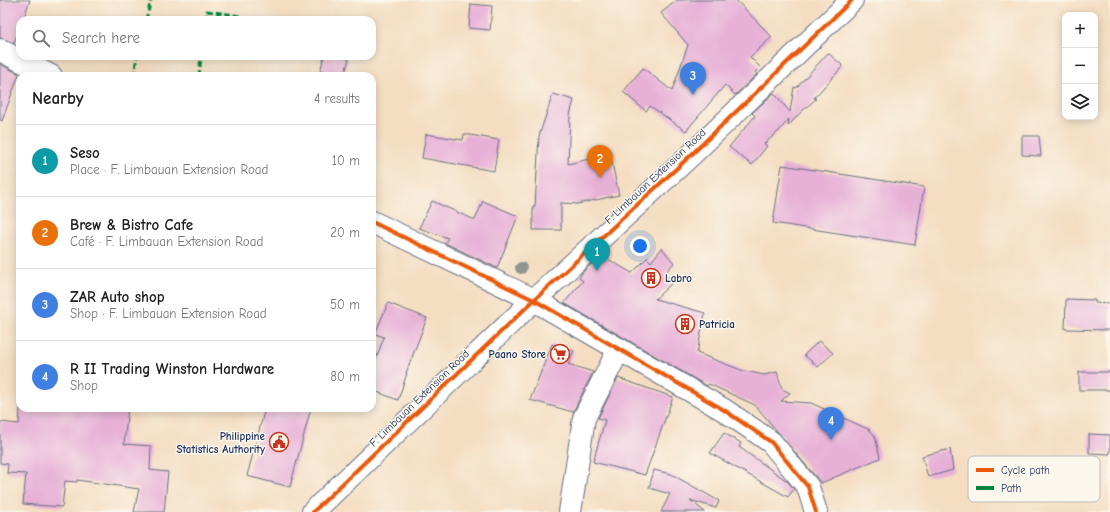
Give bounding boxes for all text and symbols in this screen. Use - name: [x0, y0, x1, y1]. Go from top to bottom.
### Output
- map controls: [1062, 12, 1098, 120]
- button: +: [1062, 12, 1098, 48]
- search box: [16, 16, 376, 60]
- icon: search: [30, 27, 52, 49]
- text: Search here: [62, 29, 140, 47]
- button: −: [1062, 48, 1098, 84]
- pin: 3: [680, 62, 706, 95]
- button: layers: [1062, 84, 1098, 120]
- text: Nearby: [32, 89, 83, 108]
- text: 4 results: [314, 91, 360, 106]
- street label: F. Limbauan Extension Road: [602, 126, 709, 227]
- text: Seso: [70, 144, 100, 162]
- pin: 2: [587, 145, 613, 178]
- text: 1: [42, 153, 48, 168]
- text: 10 m: [332, 153, 360, 168]
- text: Place · F. Limbauan Extension Road: [70, 162, 268, 177]
- text: Brew & Bistro Cafe: [70, 216, 193, 234]
- text: 2: [42, 225, 48, 240]
- text: 20 m: [330, 225, 360, 240]
- text: Café · F. Limbauan Extension Road: [70, 234, 263, 249]
- your location: [630, 236, 650, 256]
- pin: 1: [584, 238, 610, 271]
- building icon: Labro: [640, 267, 662, 289]
- place label: Labro: [665, 272, 692, 285]
- text: ZAR Auto shop: [70, 288, 165, 306]
- text: 3: [42, 297, 48, 312]
- text: 50 m: [330, 297, 360, 312]
- text: Shop · F. Limbauan Extension Road: [70, 306, 267, 321]
- building icon: Patricia: [674, 313, 696, 335]
- place label: Patricia: [699, 318, 735, 331]
- supermarket icon: Paano Store: [549, 343, 571, 365]
- street label: F. Limbauan Extension Road: [367, 347, 472, 449]
- place label: Paano Store: [489, 348, 547, 361]
- text: R II Trading Winston Hardware: [70, 360, 274, 378]
- text: 4: [42, 369, 48, 384]
- text: 80 m: [330, 369, 360, 384]
- text: Shop: [70, 378, 98, 393]
- pin: 4: [818, 407, 844, 440]
- place label: Philippine Statistics Authority: [176, 430, 266, 456]
- public building icon: Philippine Statistics Authority: [268, 431, 290, 453]
- legend: [968, 456, 1100, 502]
- text: Cycle path: [1001, 464, 1050, 477]
- text: Path: [1001, 482, 1022, 495]

